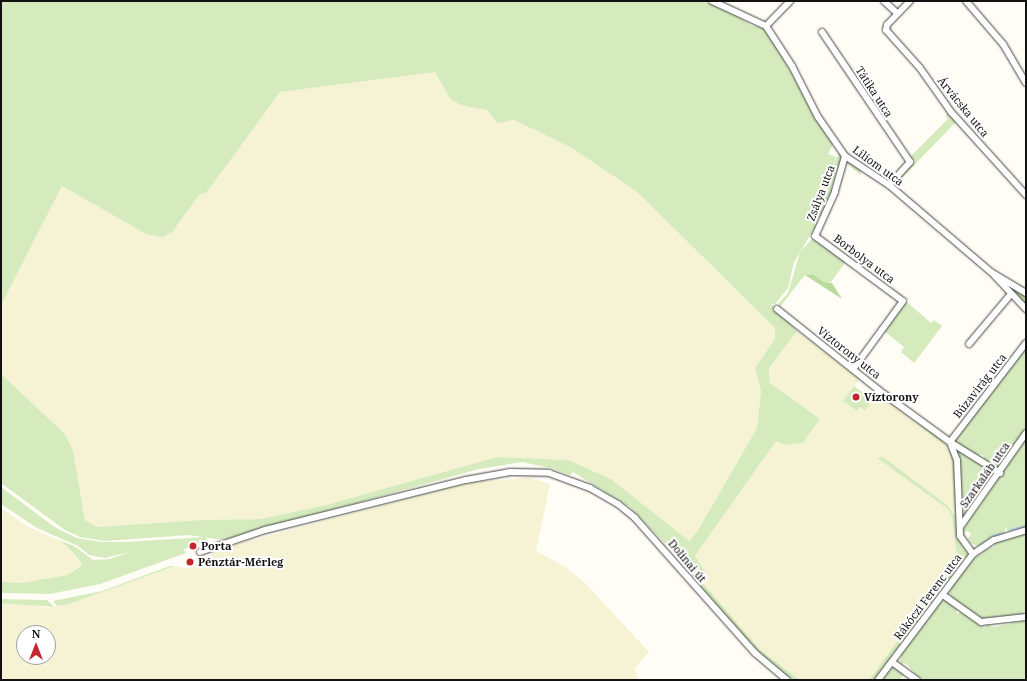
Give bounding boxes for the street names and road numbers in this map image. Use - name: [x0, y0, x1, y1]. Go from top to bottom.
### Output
- street label: Tátika utca: [853, 64, 895, 120]
- street label: Árvácska utca: [935, 74, 991, 140]
- street label: Liliom utca: [850, 143, 906, 189]
- street label: Zsálya utca: [804, 163, 838, 223]
- street label: Borbolya utca: [831, 232, 897, 286]
- street label: Víztorony utca: [815, 324, 883, 382]
- street label: Búzavirág utca: [951, 351, 1009, 421]
- street label: Szarkaláb utca: [957, 440, 1013, 510]
- street label: Dolinai út: [665, 537, 709, 585]
- street label: Rákóczi Ferenc utca: [891, 551, 965, 643]

